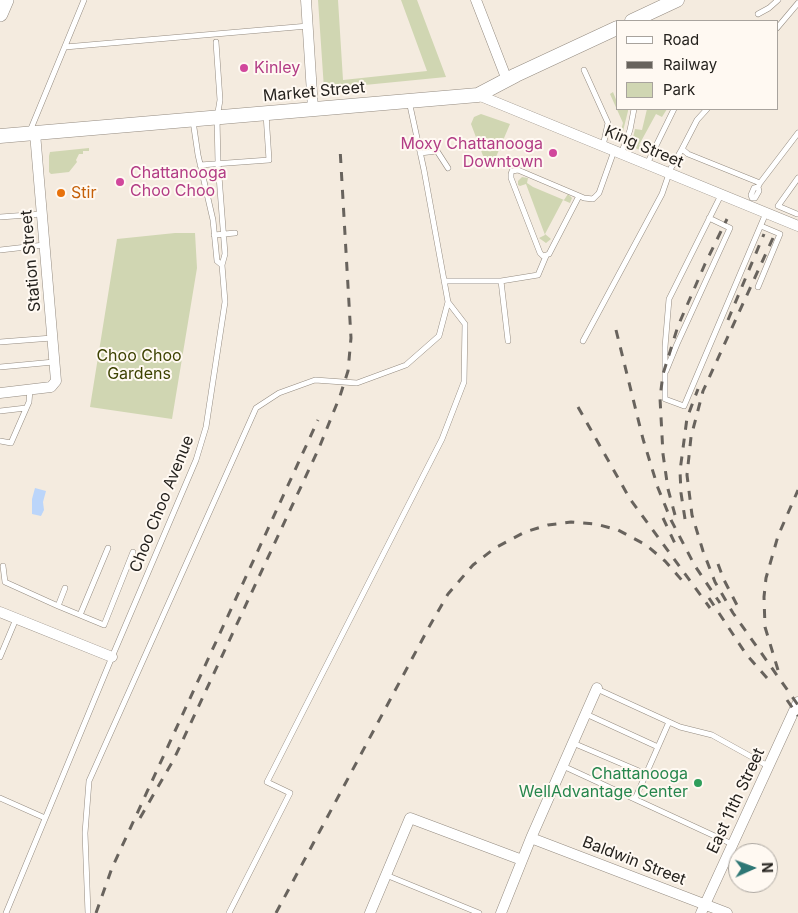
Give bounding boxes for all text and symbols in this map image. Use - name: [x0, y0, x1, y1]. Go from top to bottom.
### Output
- legend: [616, 20, 778, 110]
- text: Road: [663, 30, 699, 49]
- text: Railway: [663, 55, 717, 74]
- place label: Kinley: [254, 58, 300, 78]
- marker: Kinley: [238, 62, 250, 74]
- street label: Market Street: [262, 78, 366, 106]
- text: Park: [663, 80, 695, 99]
- street label: King Street: [602, 122, 686, 172]
- place label: Moxy Chattanooga Downtown: [400, 134, 543, 172]
- marker: Moxy Chattanooga Downtown: [547, 147, 559, 159]
- place label: Chattanooga Choo Choo: [130, 163, 227, 201]
- marker: Chattanooga Choo Choo: [114, 176, 126, 188]
- place label: Stir: [71, 183, 96, 203]
- marker: Stir: [55, 187, 67, 199]
- street label: Station Street: [17, 209, 45, 313]
- park label: Choo Choo Gardens: [96, 346, 182, 384]
- street label: Choo Choo Avenue: [126, 433, 198, 575]
- street label: East 11th Street: [703, 745, 769, 857]
- place label: Chattanooga WellAdvantage Center: [519, 764, 688, 802]
- marker: Chattanooga WellAdvantage Center: [692, 777, 704, 789]
- street label: Baldwin Street: [580, 832, 688, 890]
- north arrow: [728, 843, 778, 893]
- text: N: [759, 862, 776, 873]

